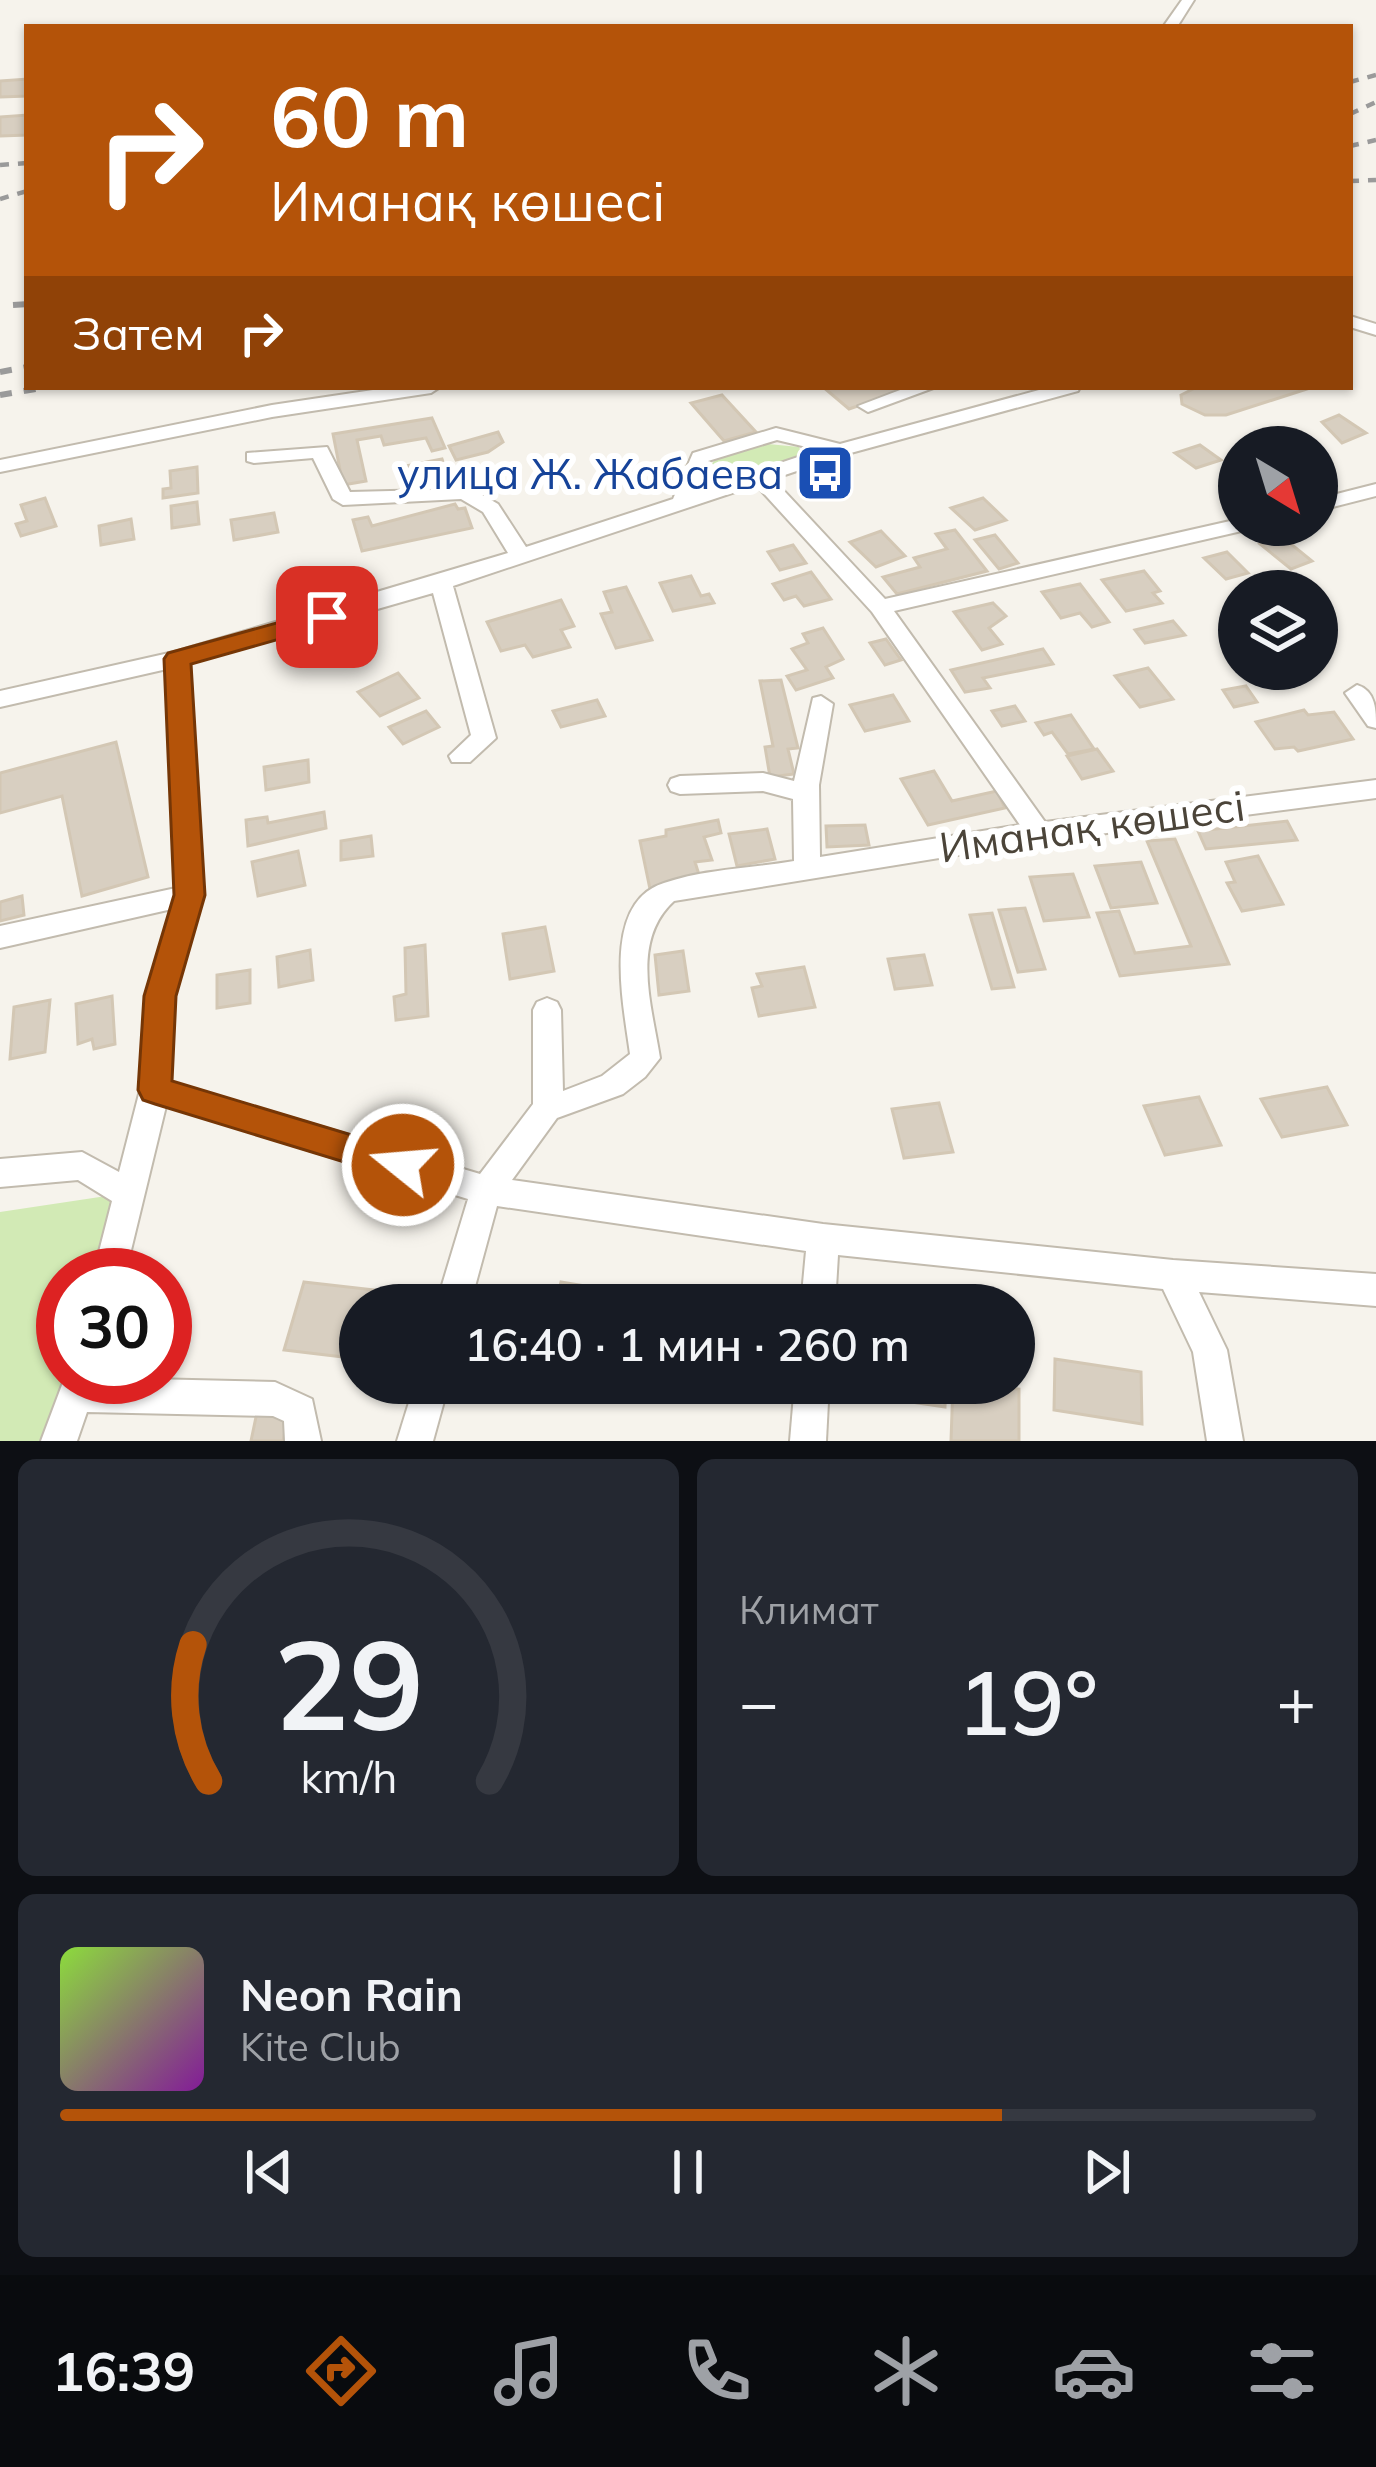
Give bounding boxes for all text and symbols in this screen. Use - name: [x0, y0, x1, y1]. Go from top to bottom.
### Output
- text: 60 m: [270, 63, 469, 168]
- icon: right: [72, 72, 228, 228]
- text: Иманақ көшесі: [270, 167, 665, 235]
- icon: right: [228, 300, 294, 366]
- text: Затем: [72, 305, 204, 361]
- north arrow: [1218, 426, 1338, 546]
- map controls: [1218, 426, 1338, 690]
- bus stop icon: улица Ж. Жабаева: [794, 442, 856, 504]
- place label: улица Ж. Жабаева: [397, 447, 783, 500]
- pin: [276, 566, 378, 668]
- button: layers: [1218, 570, 1338, 690]
- icon: arrive: [294, 584, 360, 650]
- street label: Иманақ көшесі: [936, 778, 1248, 874]
- position arrow: [340, 1102, 466, 1228]
- speed limit sign: 30: [36, 1248, 192, 1404]
- text: 16:40 · 1 мин · 260 m: [464, 1316, 910, 1372]
- text: Климат: [739, 1585, 879, 1634]
- text: 29: [274, 1605, 423, 1761]
- text: 19°: [957, 1645, 1098, 1758]
- text: −: [739, 1660, 779, 1743]
- text: +: [1276, 1660, 1316, 1743]
- text: km/h: [300, 1749, 397, 1803]
- text: Neon Rain: [240, 1966, 463, 2022]
- text: Kite Club: [240, 2022, 401, 2071]
- icon: previous: [236, 2139, 302, 2205]
- icon: pause: [655, 2139, 721, 2205]
- icon: next: [1074, 2139, 1140, 2205]
- icon: directions: [299, 2329, 383, 2413]
- icon: music: [487, 2329, 571, 2413]
- icon: phone: [675, 2329, 759, 2413]
- icon: climate: [864, 2329, 948, 2413]
- icon: car: [1052, 2329, 1136, 2413]
- icon: filters: [1240, 2329, 1324, 2413]
- text: 16:39: [52, 2337, 195, 2405]

